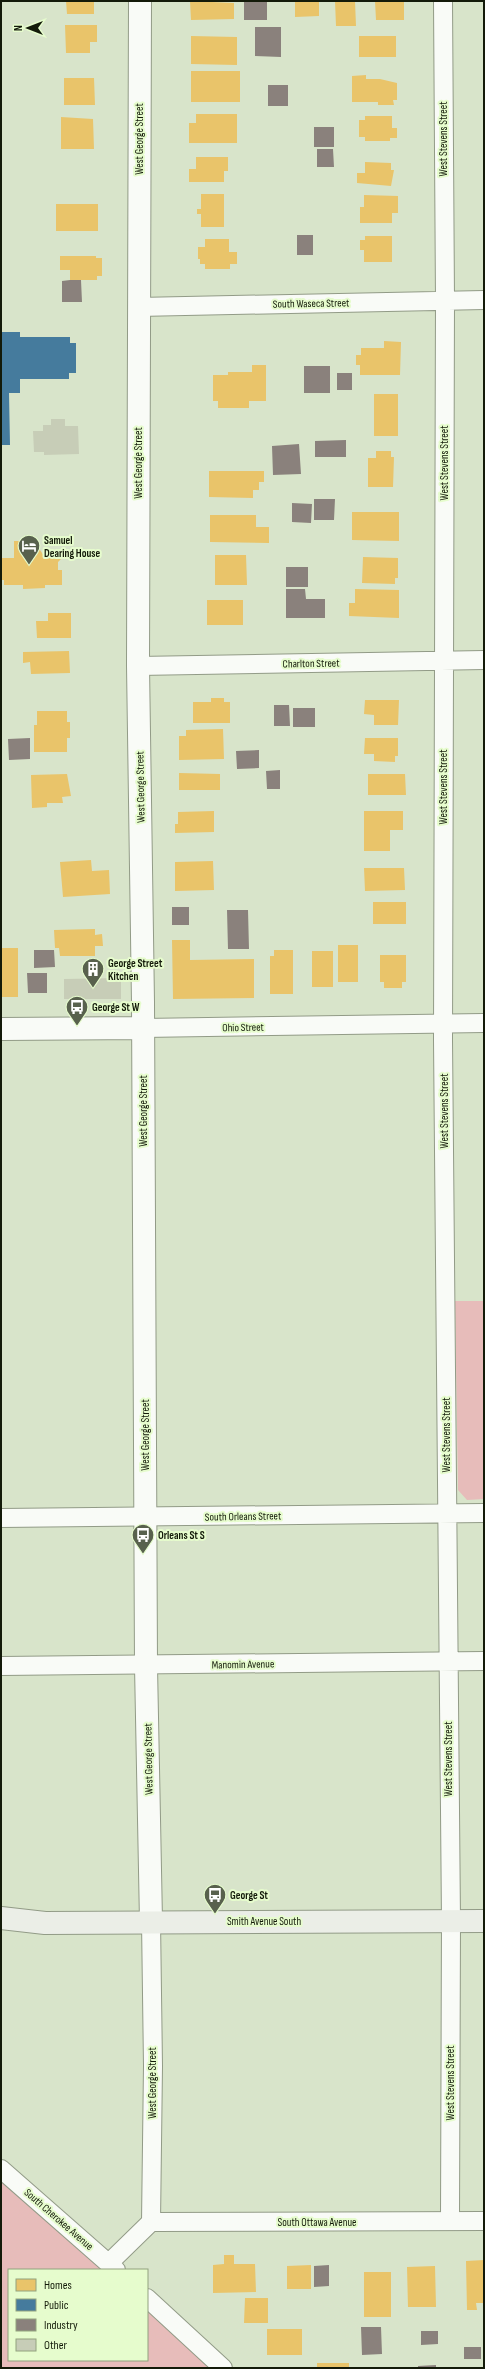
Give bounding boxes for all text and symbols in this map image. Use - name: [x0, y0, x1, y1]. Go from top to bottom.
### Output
- north arrow: [8, 8, 48, 48]
- text: N: [12, 25, 25, 31]
- street label: West Stevens Street: [437, 101, 450, 176]
- street label: West George Street: [133, 103, 146, 175]
- street label: South Waseca Street: [273, 296, 350, 311]
- street label: West Stevens Street: [438, 425, 451, 500]
- street label: West George Street: [132, 427, 145, 499]
- hotel icon: Samuel Dearing House: [16, 533, 42, 566]
- place label: Samuel Dearing House: [44, 534, 100, 560]
- street label: Charlton Street: [282, 656, 340, 670]
- street label: West Stevens Street: [437, 749, 450, 824]
- street label: West George Street: [133, 750, 148, 823]
- building icon: George Street Kitchen: [80, 956, 106, 989]
- place label: George Street Kitchen: [108, 957, 163, 983]
- bus stop icon: George St W: [64, 994, 90, 1027]
- place label: George St W: [92, 1001, 140, 1014]
- street label: Ohio Street: [222, 1021, 265, 1034]
- street label: West Stevens Street: [438, 1073, 451, 1148]
- street label: West George Street: [137, 1075, 150, 1147]
- street label: West Stevens Street: [440, 1397, 453, 1472]
- street label: West George Street: [139, 1399, 152, 1471]
- street label: South Orleans Street: [205, 1509, 282, 1524]
- bus stop icon: Orleans St S: [130, 1522, 156, 1555]
- place label: Orleans St S: [158, 1529, 205, 1542]
- street label: Manomin Avenue: [212, 1657, 274, 1672]
- street label: West Stevens Street: [442, 1721, 455, 1796]
- street label: West George Street: [141, 1722, 156, 1795]
- bus stop icon: George St: [202, 1882, 228, 1915]
- place label: George St: [230, 1889, 268, 1902]
- street label: Smith Avenue South: [227, 1915, 301, 1928]
- street label: West Stevens Street: [444, 2045, 457, 2120]
- street label: West George Street: [146, 2047, 159, 2119]
- street label: South Cherokee Avenue: [21, 2186, 96, 2253]
- street label: South Ottawa Avenue: [278, 2216, 356, 2229]
- legend: [8, 2269, 148, 2361]
- text: Homes: [44, 2278, 72, 2293]
- text: Public: [44, 2298, 69, 2313]
- text: Industry: [44, 2318, 78, 2333]
- text: Other: [44, 2338, 68, 2353]

